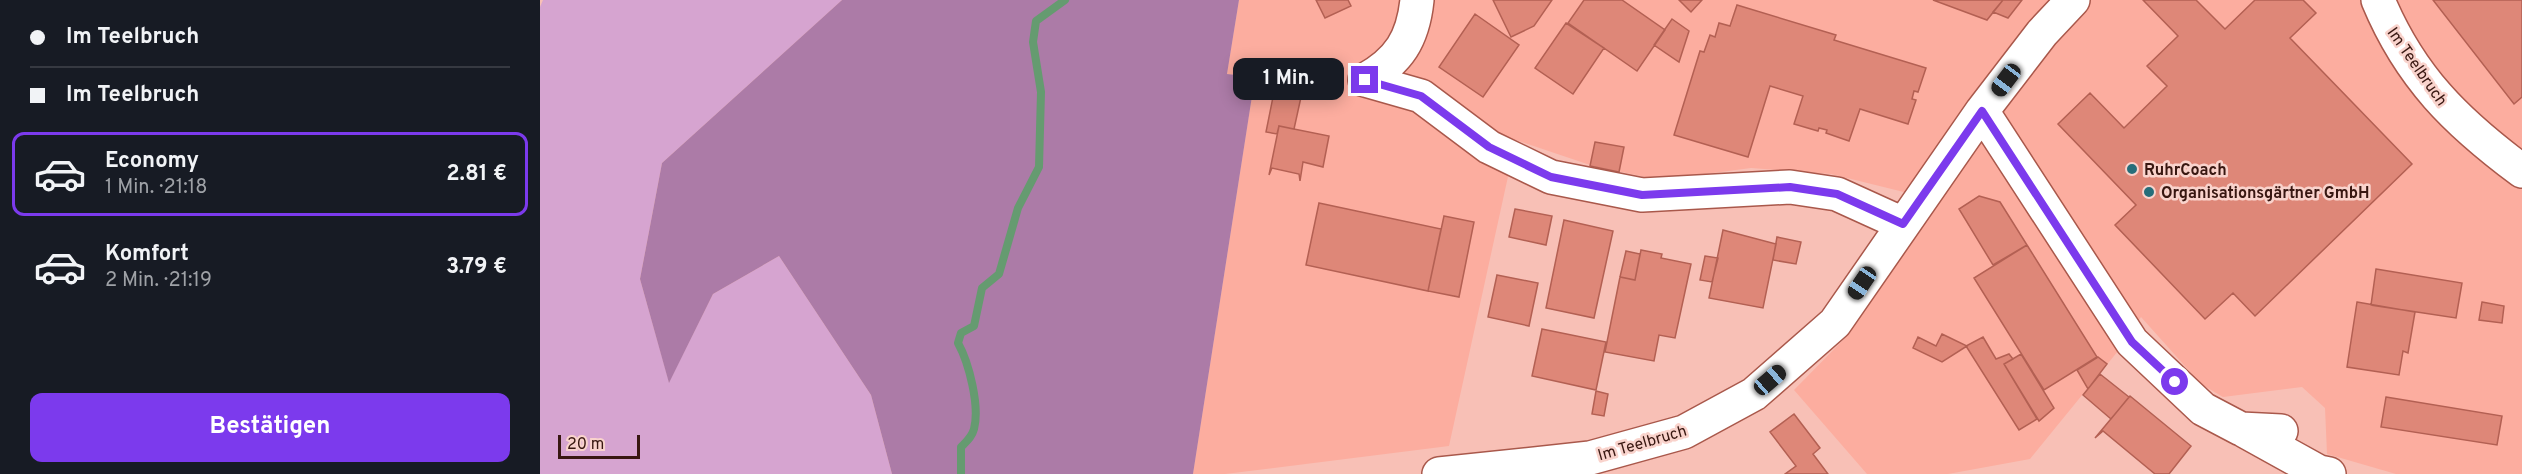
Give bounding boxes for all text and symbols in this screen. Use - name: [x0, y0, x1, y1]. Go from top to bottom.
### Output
- text: Im Teelbruch: [66, 24, 199, 51]
- street label: Im Teelbruch: [2382, 24, 2451, 110]
- callout: 1 Min.: [1233, 59, 1344, 101]
- car: [1988, 60, 2024, 100]
- text: 1 Min.: [1263, 66, 1314, 92]
- route end: [1351, 66, 1378, 93]
- text: Im Teelbruch: [66, 82, 199, 109]
- icon: car: [33, 147, 87, 201]
- text: Economy: [105, 148, 199, 175]
- text: 2.81 €: [446, 161, 507, 188]
- place label: RuhrCoach: [2144, 161, 2227, 181]
- marker: RuhrCoach: [2125, 162, 2139, 176]
- text: 1 Min. · 21:18: [105, 175, 208, 201]
- place label: Organisationsgärtner GmbH: [2161, 184, 2369, 204]
- marker: Organisationsgärtner GmbH: [2142, 185, 2156, 199]
- icon: car: [33, 240, 87, 294]
- text: Komfort: [105, 241, 189, 268]
- text: 3.79 €: [446, 254, 507, 281]
- car: [1844, 263, 1880, 303]
- text: 2 Min. · 21:19: [105, 268, 212, 294]
- car: [1751, 361, 1789, 399]
- route start: [2161, 368, 2188, 395]
- button: Bestätigen: [30, 393, 510, 462]
- street label: Im Teelbruch: [1596, 422, 1689, 466]
- scale bar: [558, 432, 640, 460]
- text: 20 m: [567, 435, 604, 455]

